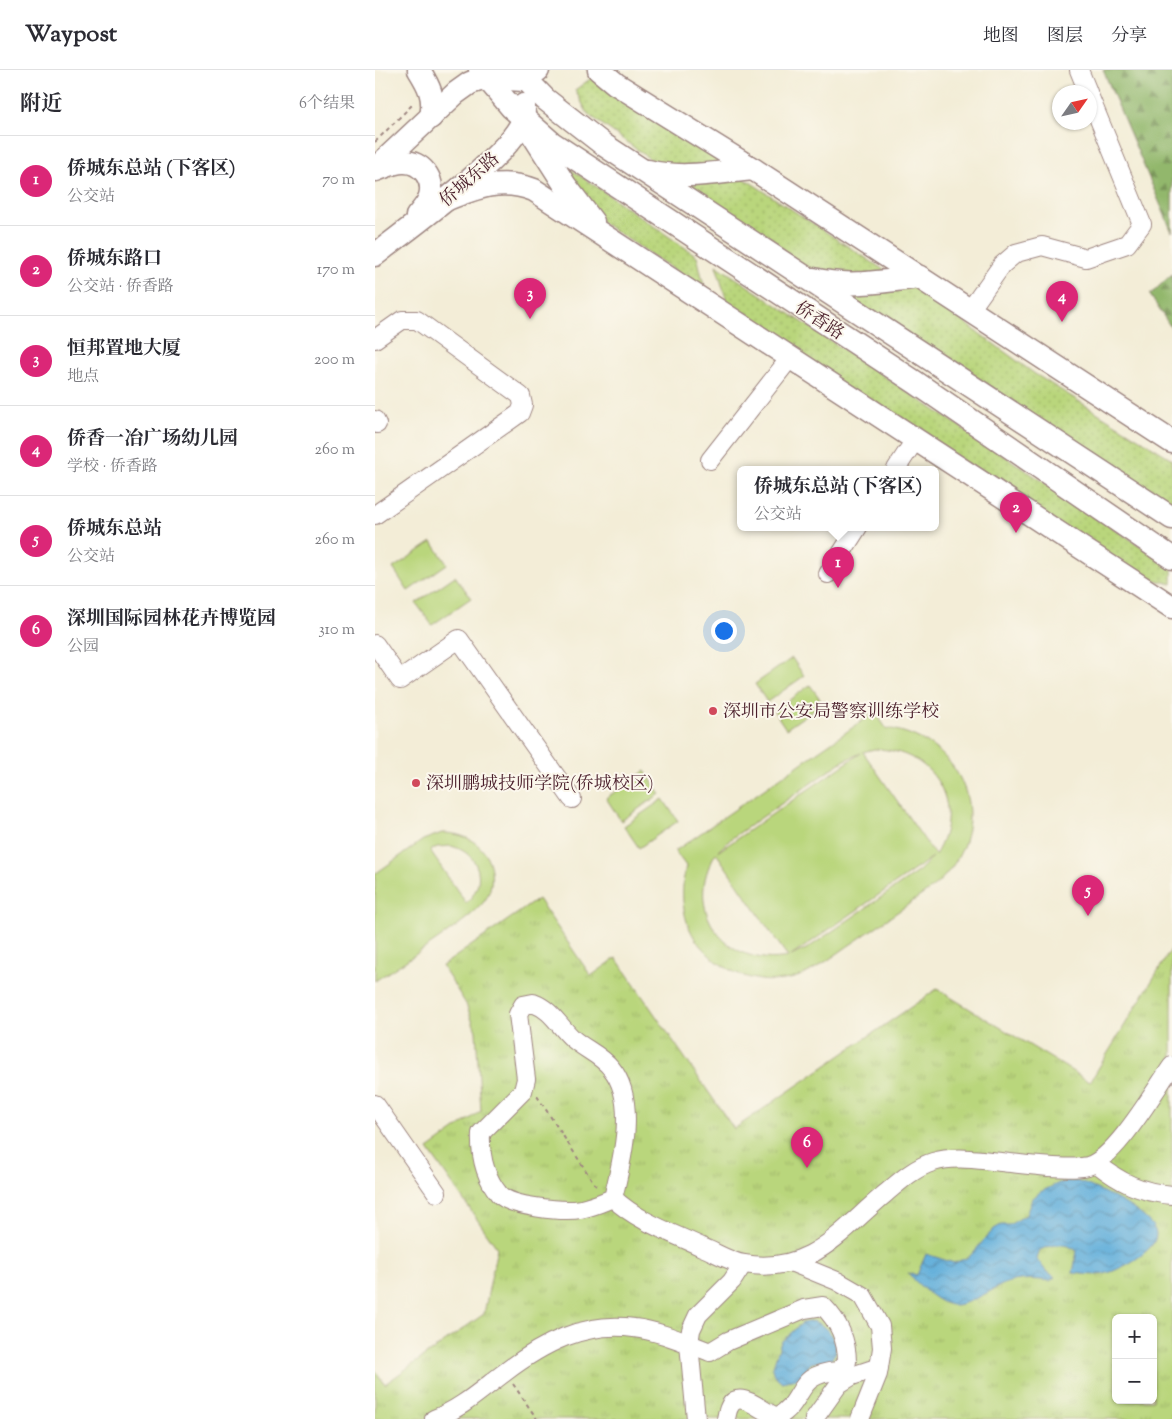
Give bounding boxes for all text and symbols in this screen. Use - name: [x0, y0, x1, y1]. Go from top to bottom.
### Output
- text: Waypost: [25, 18, 117, 52]
- text: 地图: [983, 24, 1019, 50]
- text: 图层: [1047, 24, 1083, 50]
- text: 分享: [1111, 24, 1147, 50]
- north arrow: [1052, 85, 1097, 130]
- text: 附近: [20, 90, 62, 120]
- text: 6个结果: [299, 93, 355, 116]
- street label: 侨城东路: [435, 147, 506, 214]
- text: 侨城东总站 (下客区): [67, 156, 235, 183]
- text: 1: [33, 169, 39, 192]
- text: 70 m: [322, 169, 355, 192]
- text: 公交站: [67, 186, 115, 209]
- text: 侨城东路口: [67, 246, 162, 273]
- text: 2: [32, 259, 40, 282]
- text: 170 m: [317, 259, 355, 282]
- text: 公交站 · 侨香路: [67, 276, 174, 299]
- pin: 3: [514, 278, 546, 319]
- pin: 4: [1046, 281, 1078, 322]
- street label: 侨香路: [789, 296, 849, 347]
- text: 恒邦置地大厦: [67, 336, 181, 363]
- text: 3: [33, 349, 39, 372]
- text: 200 m: [314, 349, 355, 372]
- text: 地点: [67, 366, 99, 389]
- text: 侨香一冶广场幼儿园: [67, 426, 238, 453]
- text: 4: [32, 439, 40, 462]
- text: 260 m: [314, 439, 355, 462]
- text: 学校 · 侨香路: [67, 456, 158, 479]
- popup: [737, 466, 939, 531]
- text: 侨城东总站 (下客区): [754, 474, 922, 501]
- pin: 2: [1000, 492, 1032, 533]
- text: 公交站: [754, 504, 802, 527]
- text: 侨城东总站: [67, 516, 162, 543]
- text: 5: [33, 529, 39, 552]
- text: 260 m: [314, 529, 355, 552]
- text: 公交站: [67, 546, 115, 569]
- pin: 1: [822, 547, 854, 588]
- text: 深圳国际园林花卉博览园: [67, 606, 276, 633]
- your location: [711, 618, 737, 644]
- text: 6: [32, 619, 40, 642]
- text: 310 m: [318, 619, 355, 642]
- text: 公园: [67, 636, 99, 659]
- place label: 深圳市公安局警察训练学校: [723, 700, 939, 726]
- marker: 深圳市公安局警察训练学校: [707, 705, 719, 717]
- place label: 深圳鹏城技师学院(侨城校区): [426, 772, 654, 798]
- marker: 深圳鹏城技师学院(侨城校区): [410, 777, 422, 789]
- pin: 5: [1072, 875, 1104, 916]
- pin: 6: [791, 1127, 823, 1168]
- map controls: [1112, 1314, 1157, 1404]
- button: +: [1112, 1314, 1157, 1359]
- button: −: [1112, 1359, 1157, 1404]

